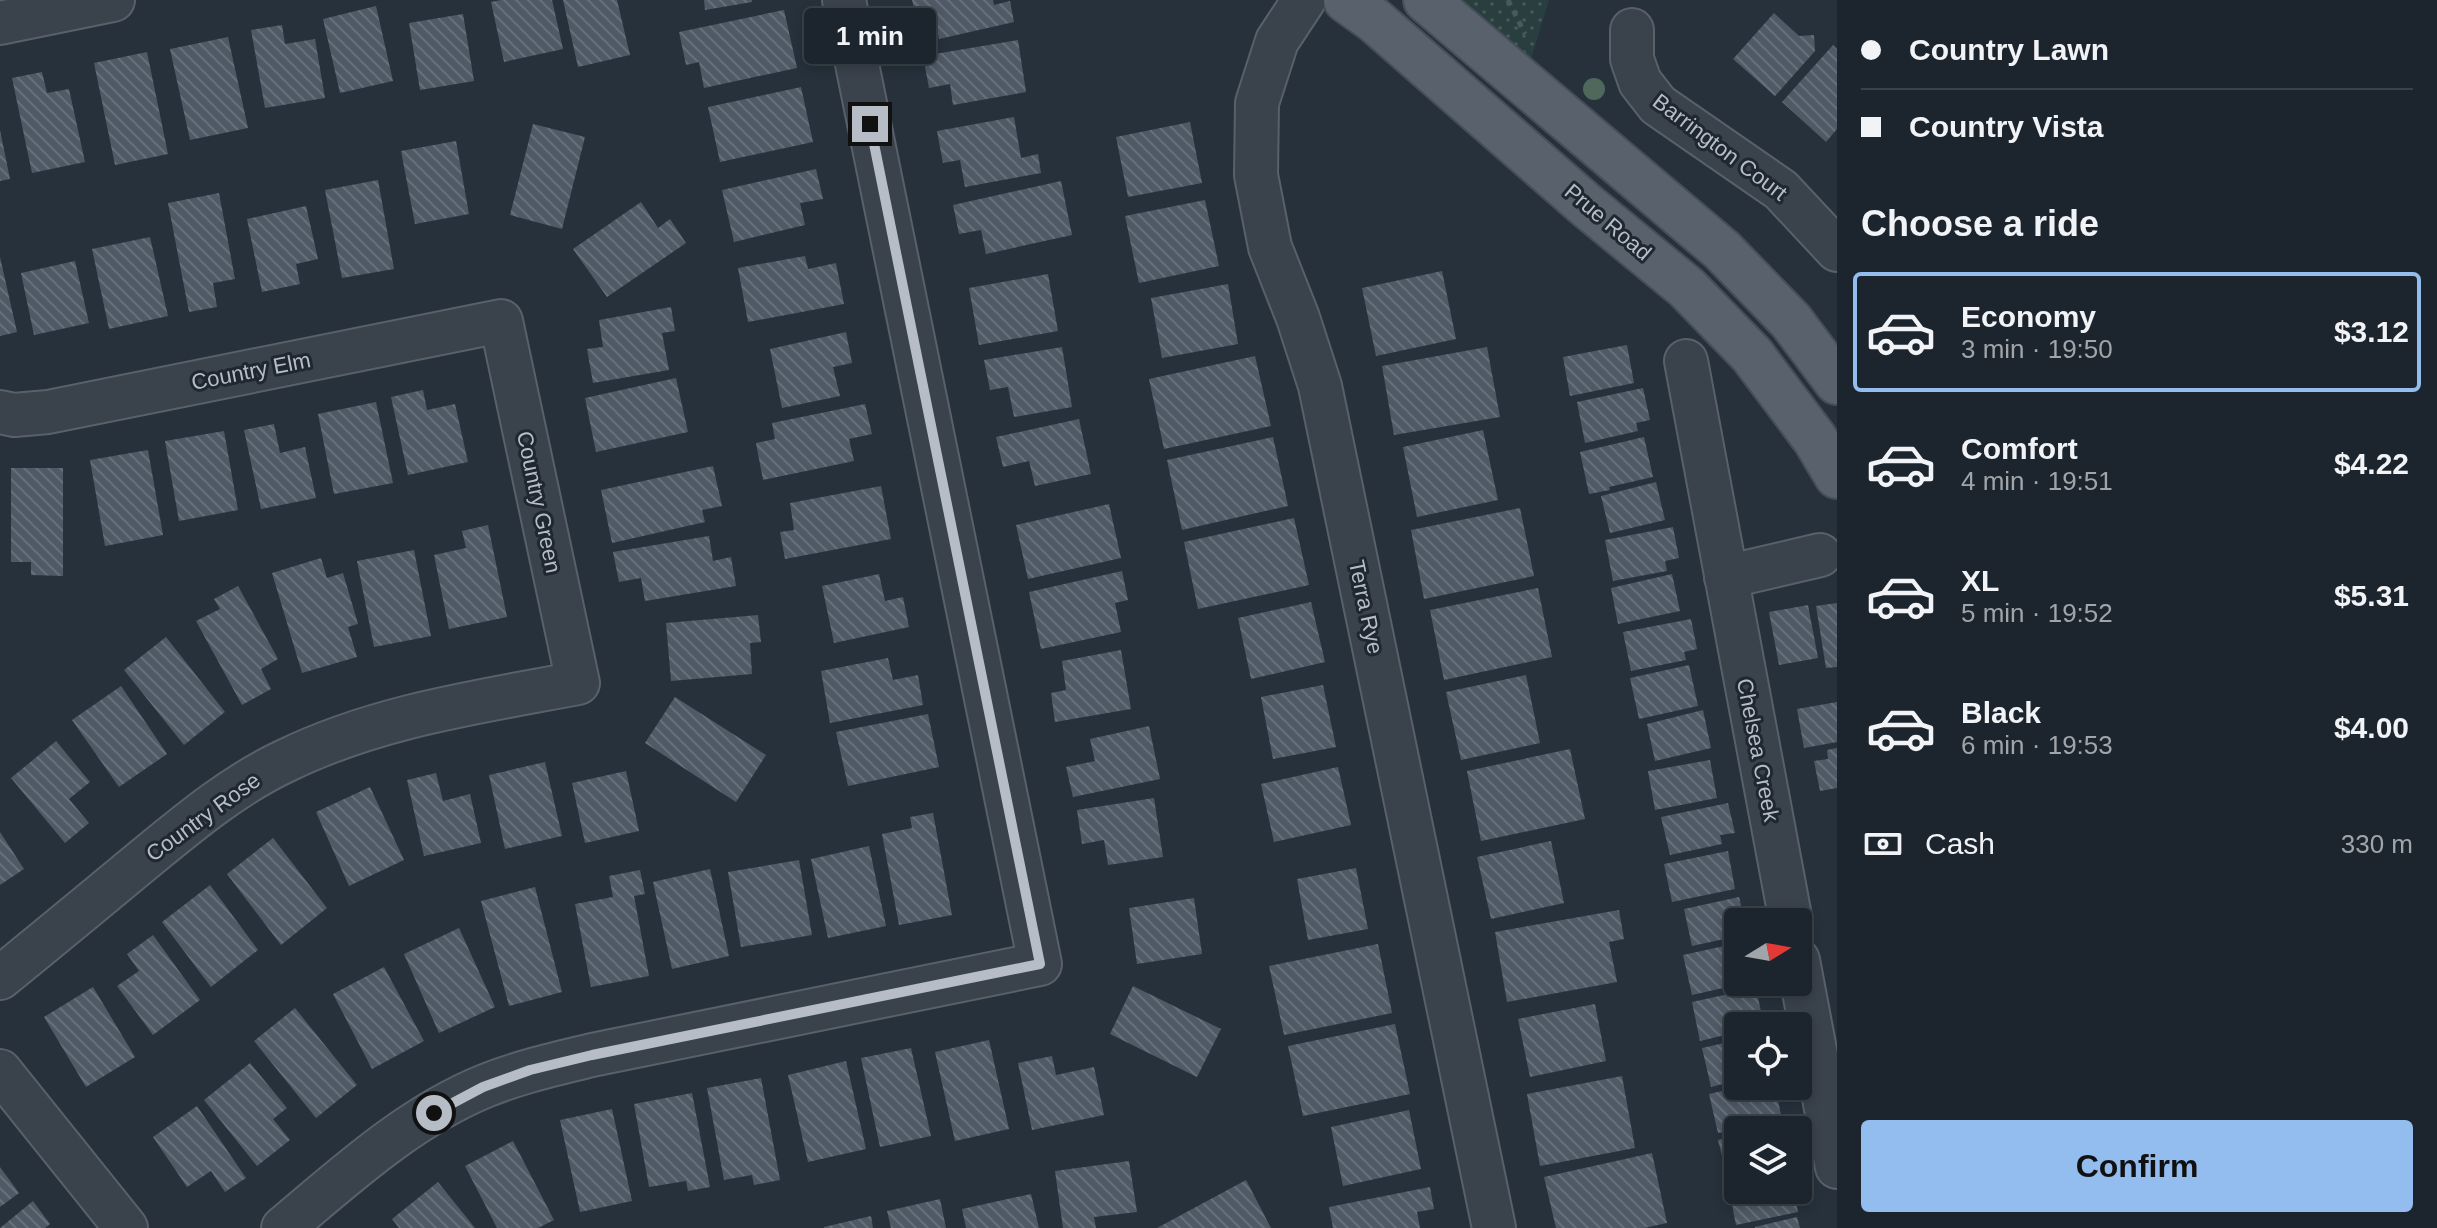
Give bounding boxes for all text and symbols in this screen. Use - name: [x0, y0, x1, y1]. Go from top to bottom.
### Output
- callout: 1 min: [804, 8, 936, 64]
- text: 1 min: [836, 21, 904, 51]
- text: Country Lawn: [1909, 33, 2109, 66]
- street label: Barrington Court: [1648, 88, 1792, 206]
- route end: [852, 106, 888, 142]
- text: Country Vista: [1909, 110, 2104, 143]
- street label: Prue Road: [1560, 179, 1656, 265]
- text: Choose a ride: [1861, 203, 2099, 244]
- icon: car: [1865, 296, 1937, 368]
- text: Economy: [1961, 300, 2096, 333]
- text: $3.12: [2334, 315, 2409, 348]
- text: 3 min · 19:50: [1961, 334, 2113, 364]
- street label: Country Elm: [189, 347, 313, 395]
- icon: car: [1865, 428, 1937, 500]
- street label: Country Green: [512, 429, 566, 575]
- text: Comfort: [1961, 432, 2078, 465]
- text: $4.22: [2334, 447, 2409, 480]
- text: 4 min · 19:51: [1961, 466, 2113, 496]
- street label: Terra Rye: [1344, 558, 1388, 656]
- icon: car: [1865, 560, 1937, 632]
- text: XL: [1961, 564, 1999, 597]
- text: $5.31: [2334, 579, 2409, 612]
- text: 5 min · 19:52: [1961, 598, 2113, 628]
- street label: Chelsea Creek: [1732, 676, 1784, 825]
- icon: car: [1865, 692, 1937, 764]
- text: Black: [1961, 696, 2041, 729]
- text: $4.00: [2334, 711, 2409, 744]
- text: 6 min · 19:53: [1961, 730, 2113, 760]
- street label: Country Rose: [141, 767, 265, 867]
- icon: cash: [1861, 822, 1905, 866]
- text: Cash: [1925, 827, 1995, 860]
- text: 330 m: [2341, 829, 2413, 859]
- north arrow: [1724, 908, 1812, 996]
- map controls: [1724, 908, 1812, 1204]
- button: locate: [1724, 1012, 1812, 1100]
- route start: [416, 1095, 452, 1131]
- button: layers: [1724, 1116, 1812, 1204]
- button: Confirm: [1861, 1120, 2413, 1212]

